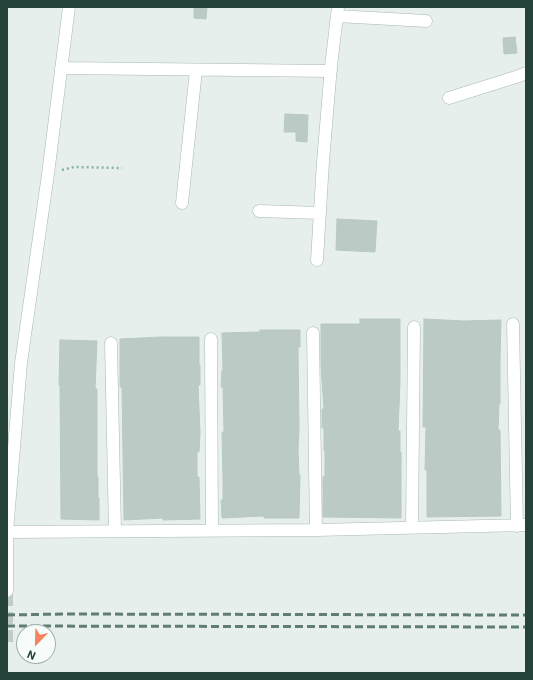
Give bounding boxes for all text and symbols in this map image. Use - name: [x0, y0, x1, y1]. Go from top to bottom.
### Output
- north arrow: [16, 624, 56, 664]
- text: N: [25, 647, 38, 662]

